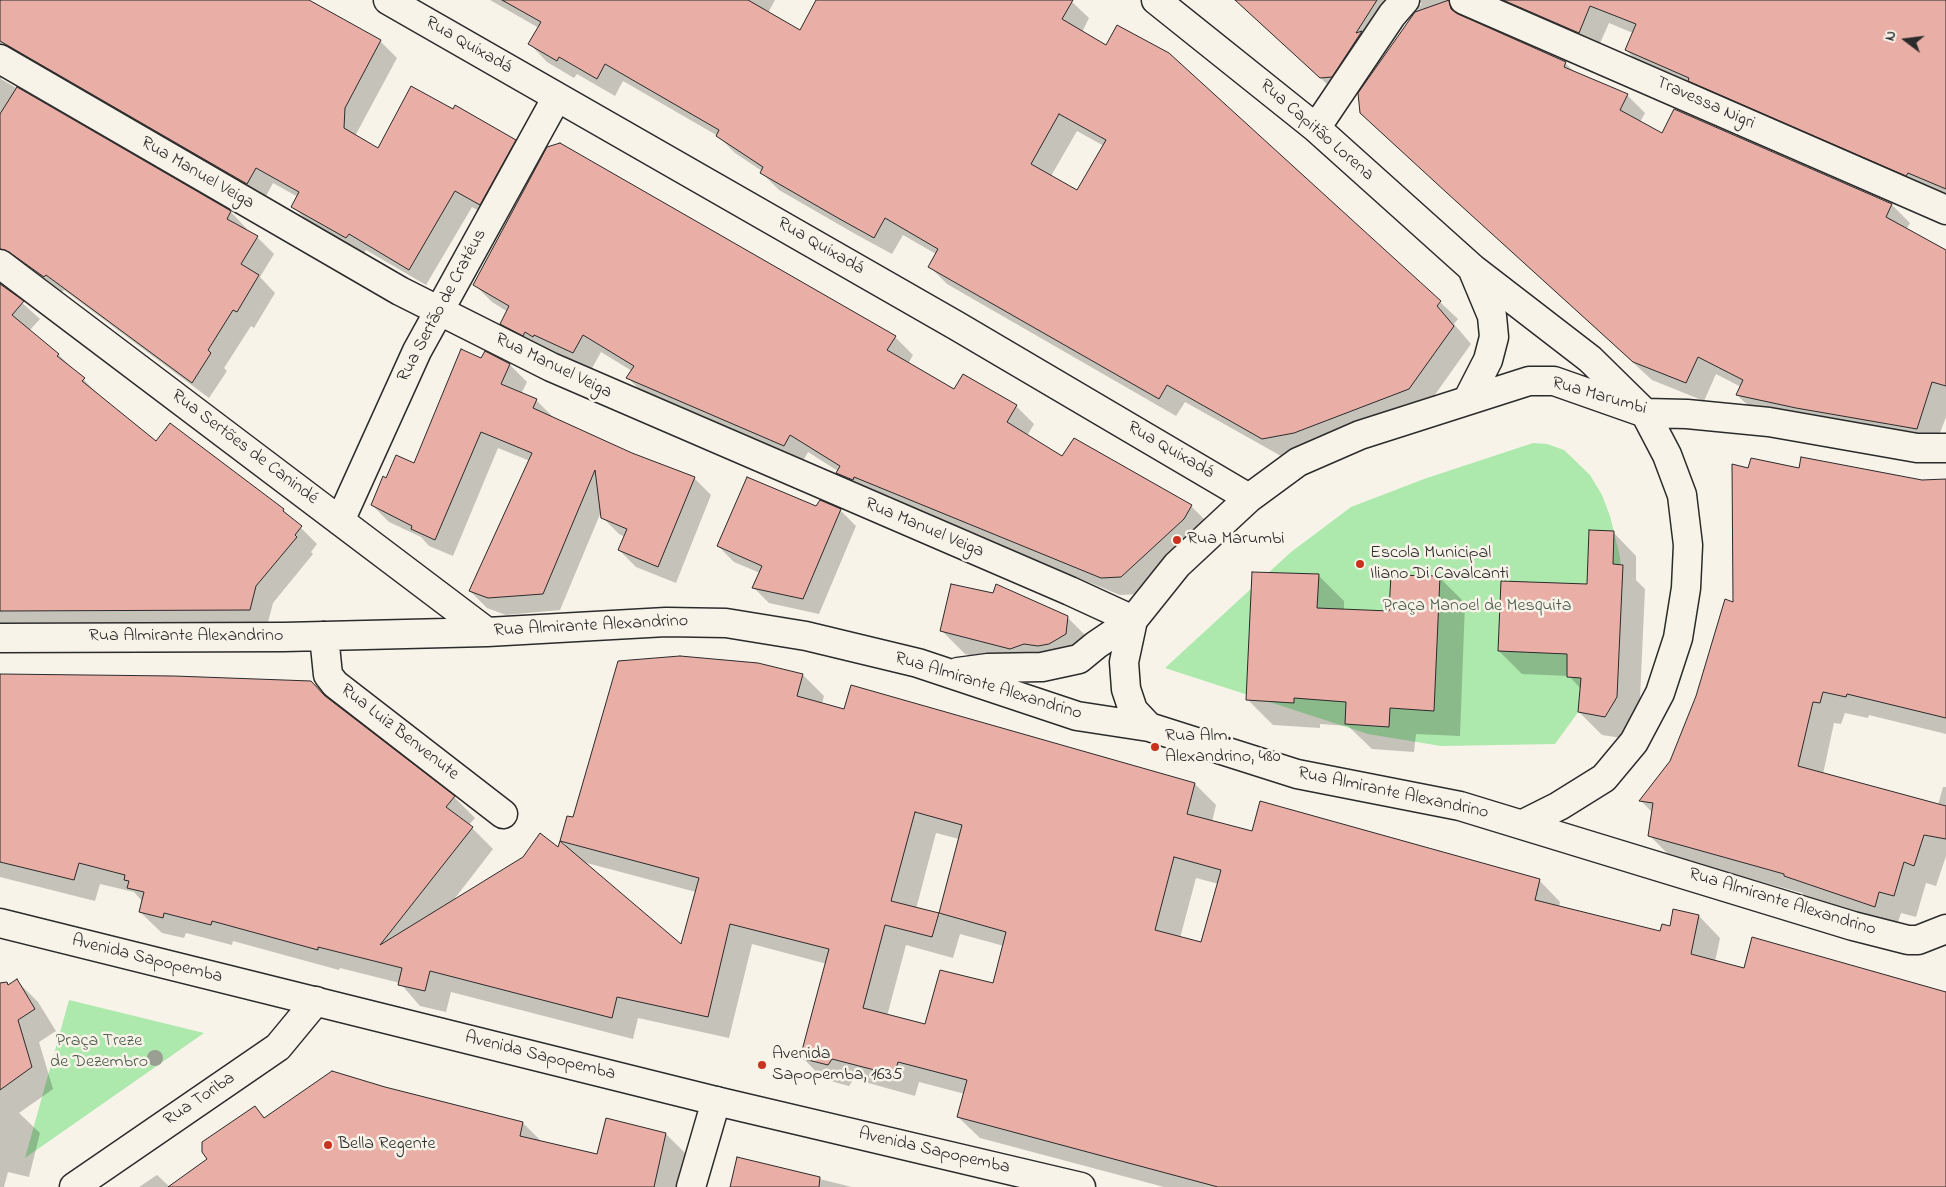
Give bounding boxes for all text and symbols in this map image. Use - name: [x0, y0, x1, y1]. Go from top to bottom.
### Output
- street label: Rua Quixadá: [421, 13, 515, 79]
- north arrow: [1881, 15, 1931, 65]
- text: N: [1880, 29, 1902, 43]
- street label: Travessa Nigri: [1652, 73, 1758, 135]
- street label: Rua Capitão Lorena: [1254, 76, 1378, 186]
- street label: Rua Manuel Veiga: [136, 133, 258, 215]
- street label: Rua Quixadá: [773, 214, 867, 280]
- street label: Rua Sertão de Cratéus: [394, 226, 492, 386]
- street label: Rua Manuel Veiga: [491, 329, 615, 405]
- street label: Rua Marumbi: [1549, 373, 1649, 421]
- street label: Rua Sertões de Canindé: [166, 386, 322, 510]
- street label: Rua Quixadá: [1123, 418, 1217, 484]
- street label: Rua Manuel Veiga: [861, 494, 987, 564]
- place label: Rua Marumbi: [1187, 529, 1285, 551]
- marker: Rua Marumbi: [1171, 534, 1183, 546]
- place label: Escola Municipal Iliano Di Cavalcanti: [1370, 543, 1509, 586]
- marker: Escola Municipal Iliano Di Cavalcanti: [1354, 558, 1366, 570]
- park label: Praça Manoel de Mesquita: [1383, 596, 1571, 618]
- street label: Rua Almirante Alexandrino: [493, 611, 689, 643]
- street label: Rua Almirante Alexandrino: [89, 626, 283, 648]
- street label: Rua Almirante Alexandrino: [892, 648, 1084, 726]
- street label: Rua Luiz Benvenute: [335, 680, 463, 786]
- place label: Rua Alm. Alexandrino, 480: [1165, 726, 1281, 769]
- marker: Rua Alm. Alexandrino, 480: [1149, 741, 1161, 753]
- street label: Rua Almirante Alexandrino: [1296, 763, 1490, 825]
- street label: Rua Almirante Alexandrino: [1686, 864, 1878, 942]
- street label: Avenida Sapopemba: [69, 931, 225, 989]
- street label: Avenida Sapopemba: [462, 1028, 618, 1086]
- park label: Praça Treze de Dezembro: [50, 1031, 148, 1074]
- place label: Avenida Sapopemba, 1635: [772, 1044, 902, 1086]
- marker: Avenida Sapopemba, 1635: [756, 1059, 768, 1071]
- street label: Rua Toriba: [160, 1068, 240, 1132]
- street label: Avenida Sapopemba: [856, 1124, 1012, 1180]
- place label: Bella Regente: [338, 1134, 436, 1156]
- marker: Bella Regente: [322, 1139, 334, 1151]

